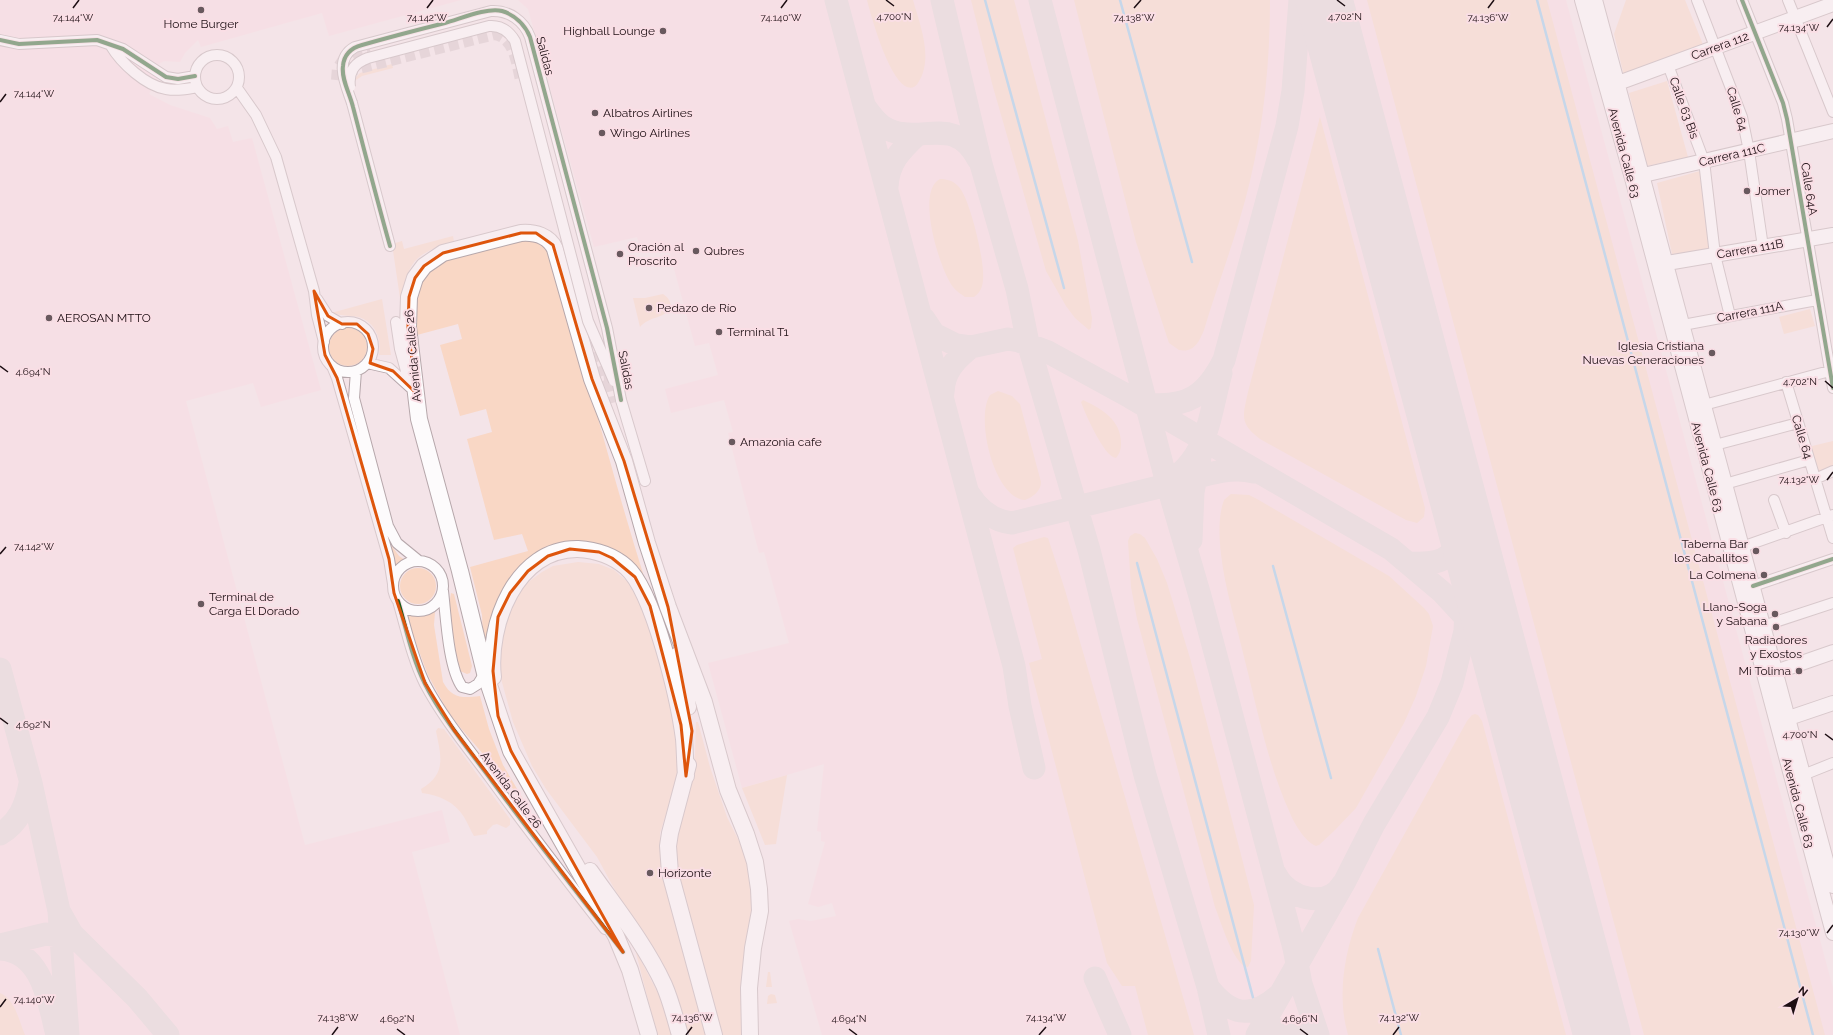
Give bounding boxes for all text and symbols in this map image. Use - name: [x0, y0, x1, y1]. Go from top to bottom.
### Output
- marker: Home Burger: [196, 5, 206, 15]
- text: 4.700°N: [877, 11, 911, 22]
- text: 4.702°N: [1328, 11, 1362, 22]
- text: 74.144°W: [53, 12, 94, 23]
- text: 74.142°W: [407, 12, 448, 23]
- text: 74.140°W: [761, 12, 802, 23]
- text: 74.138°W: [1114, 12, 1155, 23]
- text: 74.136°W: [1468, 12, 1509, 23]
- place label: Home Burger: [164, 17, 239, 31]
- text: 74.134°W: [1779, 22, 1820, 33]
- place label: Highball Lounge: [563, 24, 655, 38]
- marker: Highball Lounge: [658, 26, 668, 36]
- street label: Carrera 112: [1689, 29, 1751, 63]
- street label: Salidas: [533, 35, 557, 77]
- street label: Calle 63 Bis: [1666, 75, 1702, 141]
- street label: Calle 64: [1724, 85, 1750, 133]
- text: 74.144°W: [14, 88, 55, 99]
- place label: Albatros Airlines: [603, 106, 693, 120]
- street label: Avenida Calle 63: [1605, 106, 1643, 200]
- marker: Albatros Airlines: [590, 108, 600, 118]
- place label: Wingo Airlines: [610, 126, 690, 140]
- marker: Wingo Airlines: [597, 128, 607, 138]
- street label: Carrera 111C: [1698, 141, 1766, 169]
- street label: Calle 64A: [1798, 162, 1820, 216]
- place label: Jomer: [1755, 184, 1791, 198]
- marker: Jomer: [1742, 186, 1752, 196]
- street label: Carrera 111B: [1716, 236, 1784, 262]
- place label: Oración al Proscrito: [628, 240, 685, 268]
- place label: Qubres: [704, 244, 745, 258]
- marker: Qubres: [691, 246, 701, 256]
- marker: Oración al Proscrito: [615, 249, 625, 259]
- street label: Carrera 111A: [1716, 299, 1784, 325]
- place label: Pedazo de Río: [657, 301, 736, 315]
- marker: Pedazo de Río: [644, 303, 654, 313]
- street label: Avenida Calle 26: [402, 309, 424, 403]
- place label: AEROSAN MTTO: [57, 311, 151, 325]
- marker: AEROSAN MTTO: [44, 313, 54, 323]
- place label: Terminal T1: [727, 325, 789, 339]
- marker: Terminal T1: [714, 327, 724, 337]
- place label: Iglesia Cristiana Nuevas Generaciones: [1583, 339, 1704, 367]
- marker: Iglesia Cristiana Nuevas Generaciones: [1707, 348, 1717, 358]
- street label: Salidas: [615, 349, 637, 391]
- text: 4.694°N: [16, 366, 50, 377]
- text: 4.702°N: [1783, 376, 1817, 387]
- street label: Calle 64: [1789, 413, 1815, 461]
- street label: Avenida Calle 63: [1688, 420, 1726, 514]
- place label: Amazonia cafe: [740, 435, 822, 449]
- marker: Amazonia cafe: [727, 437, 737, 447]
- text: 74.132°W: [1779, 474, 1820, 485]
- place label: Taberna Bar los Caballitos: [1674, 537, 1749, 565]
- text: 74.142°W: [14, 541, 55, 552]
- marker: Taberna Bar los Caballitos: [1751, 546, 1761, 556]
- place label: La Colmena: [1689, 568, 1756, 582]
- marker: La Colmena: [1759, 570, 1769, 580]
- place label: Terminal de Carga El Dorado: [209, 590, 299, 618]
- marker: Terminal de Carga El Dorado: [196, 599, 206, 609]
- place label: Llano-Soga y Sabana: [1703, 600, 1767, 628]
- marker: Llano-Soga y Sabana: [1770, 609, 1780, 619]
- marker: Radiadores y Exostos: [1771, 622, 1781, 632]
- place label: Radiadores y Exostos: [1745, 633, 1807, 661]
- place label: Mi Tolima: [1739, 664, 1791, 678]
- marker: Mi Tolima: [1794, 666, 1804, 676]
- text: 4.692°N: [16, 719, 50, 730]
- text: 4.700°N: [1783, 729, 1817, 740]
- street label: Avenida Calle 26: [478, 749, 544, 831]
- street label: Avenida Calle 63: [1779, 756, 1817, 850]
- place label: Horizonte: [658, 866, 712, 880]
- marker: Horizonte: [645, 868, 655, 878]
- text: 74.130°W: [1779, 927, 1820, 938]
- north arrow: [1777, 979, 1817, 1019]
- text: N: [1796, 984, 1810, 999]
- text: 74.140°W: [14, 994, 55, 1005]
- text: 74.138°W: [318, 1012, 359, 1023]
- text: 74.136°W: [672, 1012, 713, 1023]
- text: 74.134°W: [1026, 1012, 1067, 1023]
- text: 74.132°W: [1379, 1012, 1420, 1023]
- text: 4.692°N: [380, 1013, 414, 1024]
- text: 4.694°N: [832, 1013, 866, 1024]
- text: 4.696°N: [1282, 1013, 1318, 1024]

